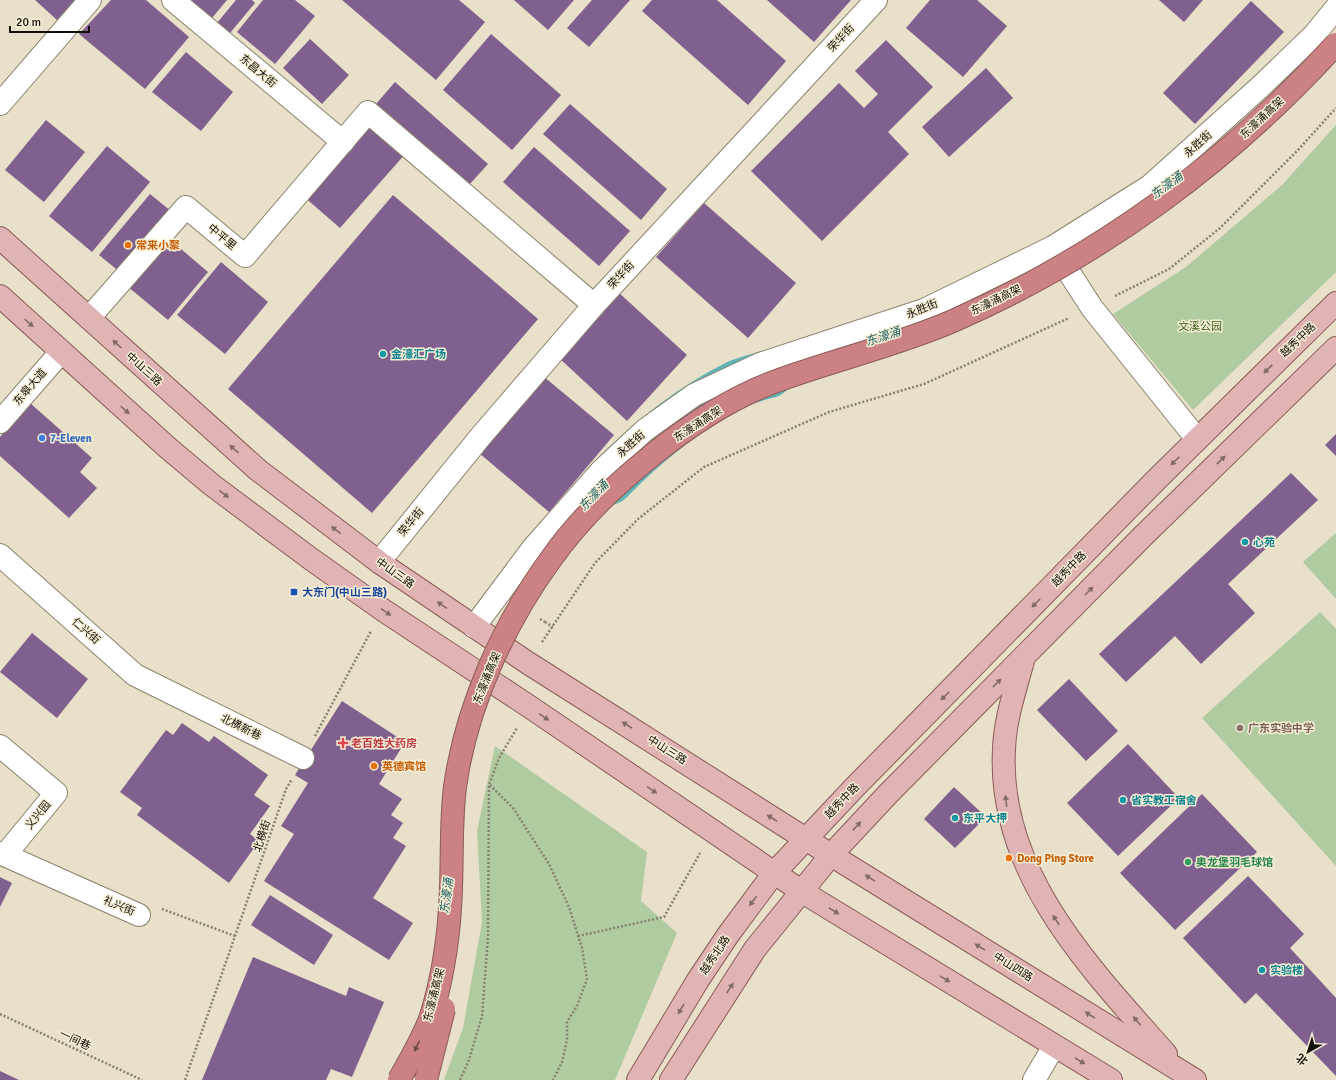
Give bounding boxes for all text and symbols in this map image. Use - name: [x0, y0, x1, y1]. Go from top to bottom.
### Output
- scale bar: [10, 8, 89, 34]
- text: 20 m: [16, 15, 41, 30]
- street label: 荣华街: [825, 21, 857, 55]
- street label: 东昌大街: [237, 52, 279, 90]
- street label: 东濠涌高架: [1237, 94, 1287, 142]
- street label: 永胜街: [1181, 128, 1215, 160]
- water label: 东濠涌: [1148, 168, 1188, 203]
- street label: 中平里: [205, 221, 239, 253]
- place label: 常来小聚: [136, 239, 180, 252]
- marker: 常来小聚: [123, 240, 133, 250]
- street label: 荣华街: [605, 258, 637, 292]
- street label: 东濠涌高架: [968, 282, 1024, 318]
- street label: 永胜街: [904, 297, 940, 321]
- one-way arrow: [24, 318, 34, 327]
- park label: 文溪公园: [1178, 320, 1222, 333]
- street label: 越秀中路: [1278, 320, 1318, 360]
- water label: 东濠涌: [864, 324, 904, 350]
- one-way arrow: [111, 339, 122, 348]
- place label: 金濠汇广场: [391, 348, 446, 361]
- street label: 中山三路: [123, 349, 165, 389]
- marker: 金濠汇广场: [378, 349, 388, 359]
- one-way arrow: [1263, 364, 1273, 374]
- street label: 东皋大道: [11, 366, 49, 408]
- street label: 东濠涌高架: [671, 404, 725, 444]
- one-way arrow: [120, 405, 130, 415]
- street label: 永胜街: [614, 428, 648, 460]
- place label: 7-Eleven: [50, 432, 92, 445]
- marker: 7-Eleven: [37, 433, 47, 443]
- one-way arrow: [229, 444, 240, 453]
- one-way arrow: [1216, 455, 1226, 465]
- one-way arrow: [1171, 456, 1180, 465]
- water label: 东濠涌: [576, 476, 613, 514]
- one-way arrow: [219, 490, 230, 498]
- street label: 荣华街: [396, 505, 426, 539]
- one-way arrow: [330, 526, 341, 534]
- place label: 心苑: [1253, 536, 1275, 549]
- marker: 心苑: [1240, 537, 1250, 547]
- street label: 越秀中路: [1049, 549, 1089, 589]
- street label: 中山三路: [373, 555, 417, 591]
- place label: 大东门(中山三路): [302, 586, 387, 599]
- one-way arrow: [1084, 586, 1094, 596]
- marker: 大东门(中山三路): [289, 587, 299, 597]
- one-way arrow: [1031, 598, 1040, 608]
- one-way arrow: [437, 601, 447, 609]
- one-way arrow: [381, 608, 391, 616]
- street label: 仁兴街: [69, 615, 103, 647]
- street label: 东濠涌高架: [471, 650, 503, 706]
- one-way arrow: [992, 679, 1002, 688]
- one-way arrow: [940, 691, 950, 701]
- street label: 北横新巷: [218, 712, 264, 742]
- one-way arrow: [539, 713, 550, 720]
- one-way arrow: [621, 722, 633, 729]
- place label: 广东实验中学: [1248, 722, 1314, 735]
- marker: 广东实验中学: [1235, 723, 1245, 733]
- street label: 中山三路: [645, 733, 689, 767]
- place label: 老百姓大药房: [351, 737, 417, 750]
- marker: 老百姓大药房: [338, 738, 348, 748]
- place label: 英德宾馆: [382, 760, 426, 773]
- marker: 英德宾馆: [369, 761, 379, 771]
- street label: 越秀中路: [822, 781, 862, 821]
- one-way arrow: [646, 786, 657, 794]
- place label: 省实教工宿舍: [1131, 794, 1197, 807]
- one-way arrow: [1003, 795, 1010, 807]
- marker: 省实教工宿舍: [1118, 795, 1128, 805]
- street label: 义兴园: [23, 798, 53, 832]
- place label: 东平大押: [963, 812, 1007, 825]
- marker: 东平大押: [950, 813, 960, 823]
- one-way arrow: [766, 814, 778, 821]
- street label: 北横街: [251, 818, 273, 854]
- one-way arrow: [853, 821, 862, 831]
- place label: Dong Ping Store: [1017, 852, 1095, 865]
- marker: Dong Ping Store: [1004, 853, 1014, 863]
- place label: 奥龙堡羽毛球馆: [1196, 856, 1273, 869]
- marker: 奥龙堡羽毛球馆: [1183, 857, 1193, 867]
- one-way arrow: [865, 874, 875, 882]
- water label: 东濠涌: [437, 875, 457, 915]
- street label: 礼兴街: [101, 894, 137, 918]
- one-way arrow: [749, 895, 758, 906]
- one-way arrow: [828, 908, 840, 915]
- one-way arrow: [1052, 914, 1060, 925]
- street label: 越秀北路: [697, 933, 733, 977]
- one-way arrow: [975, 943, 985, 951]
- street label: 中山四路: [991, 950, 1035, 984]
- place label: 实验楼: [1270, 964, 1303, 977]
- marker: 实验楼: [1257, 965, 1267, 975]
- street label: 东濠涌高架: [421, 967, 447, 1023]
- one-way arrow: [940, 975, 950, 983]
- one-way arrow: [726, 983, 734, 993]
- one-way arrow: [677, 1004, 685, 1014]
- one-way arrow: [1085, 1012, 1096, 1019]
- one-way arrow: [1132, 1016, 1141, 1027]
- street label: 一间巷: [57, 1027, 93, 1053]
- north arrow: [1288, 1032, 1328, 1072]
- one-way arrow: [414, 1040, 420, 1052]
- text: 北: [1294, 1051, 1310, 1068]
- one-way arrow: [1074, 1058, 1086, 1065]

